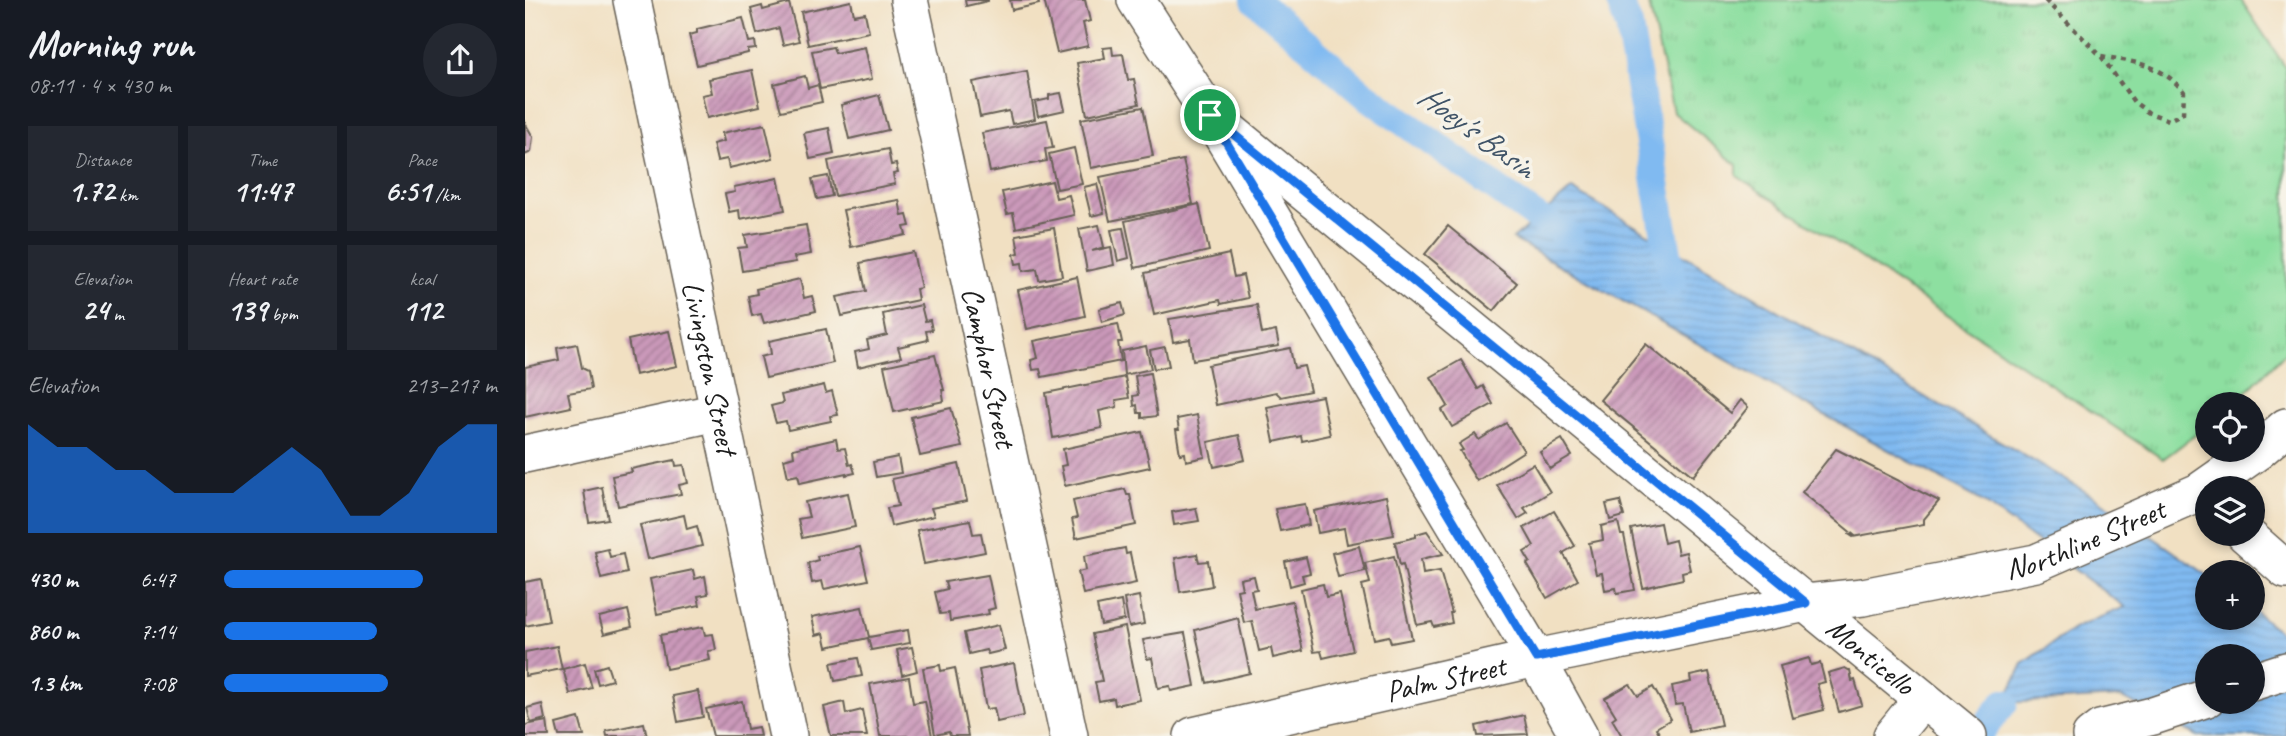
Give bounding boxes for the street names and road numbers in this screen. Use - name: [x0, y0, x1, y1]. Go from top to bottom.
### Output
- street label: Livingston Street: [673, 278, 748, 462]
- street label: Camphor Street: [953, 284, 1025, 454]
- street label: Northline Street: [2003, 489, 2173, 588]
- street label: Monticello: [1819, 609, 1924, 704]
- street label: Palm Street: [1382, 646, 1512, 711]

